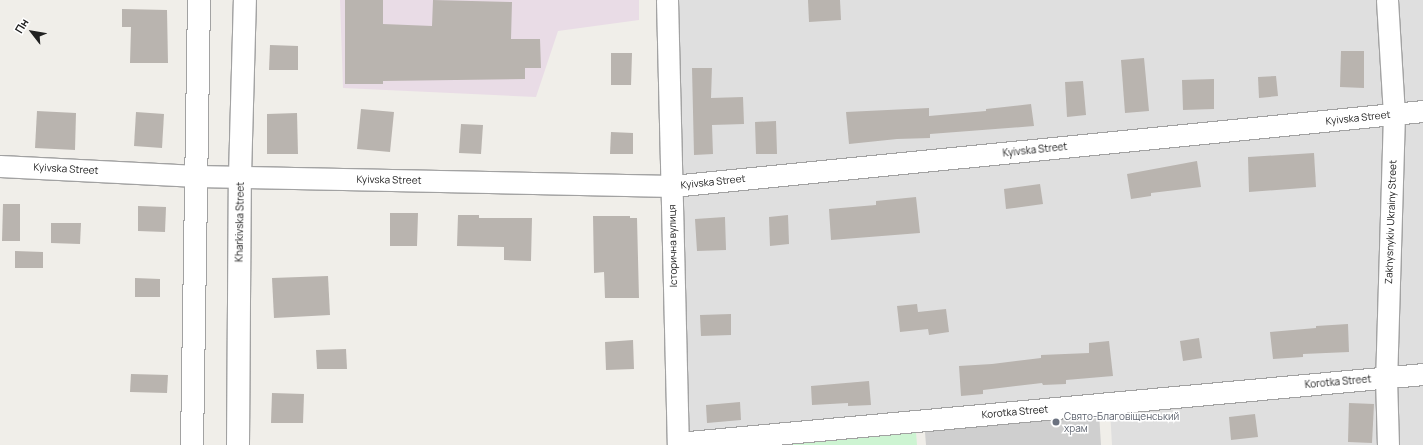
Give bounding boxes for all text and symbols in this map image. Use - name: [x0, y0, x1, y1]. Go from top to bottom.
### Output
- north arrow: [12, 12, 52, 52]
- text: Пн: [11, 15, 32, 36]
- street label: Kyivska Street: [1325, 109, 1391, 127]
- street label: Kyivska Street: [1002, 141, 1068, 159]
- street label: Zakhysnykiv Ukrainy Street: [1383, 160, 1399, 284]
- street label: Kyivska Street: [33, 161, 99, 177]
- street label: Kyivska Street: [356, 173, 422, 187]
- street label: Kyivska Street: [680, 173, 746, 191]
- street label: Kharkivska Street: [233, 182, 247, 262]
- street label: Історична вулиця: [666, 205, 680, 287]
- street label: Korotka Street: [1304, 373, 1372, 391]
- street label: Korotka Street: [981, 403, 1049, 421]
- place label: Свято-Благовіщенський храм: [1064, 410, 1179, 434]
- marker: Свято-Благовіщенський храм: [1051, 417, 1061, 427]

